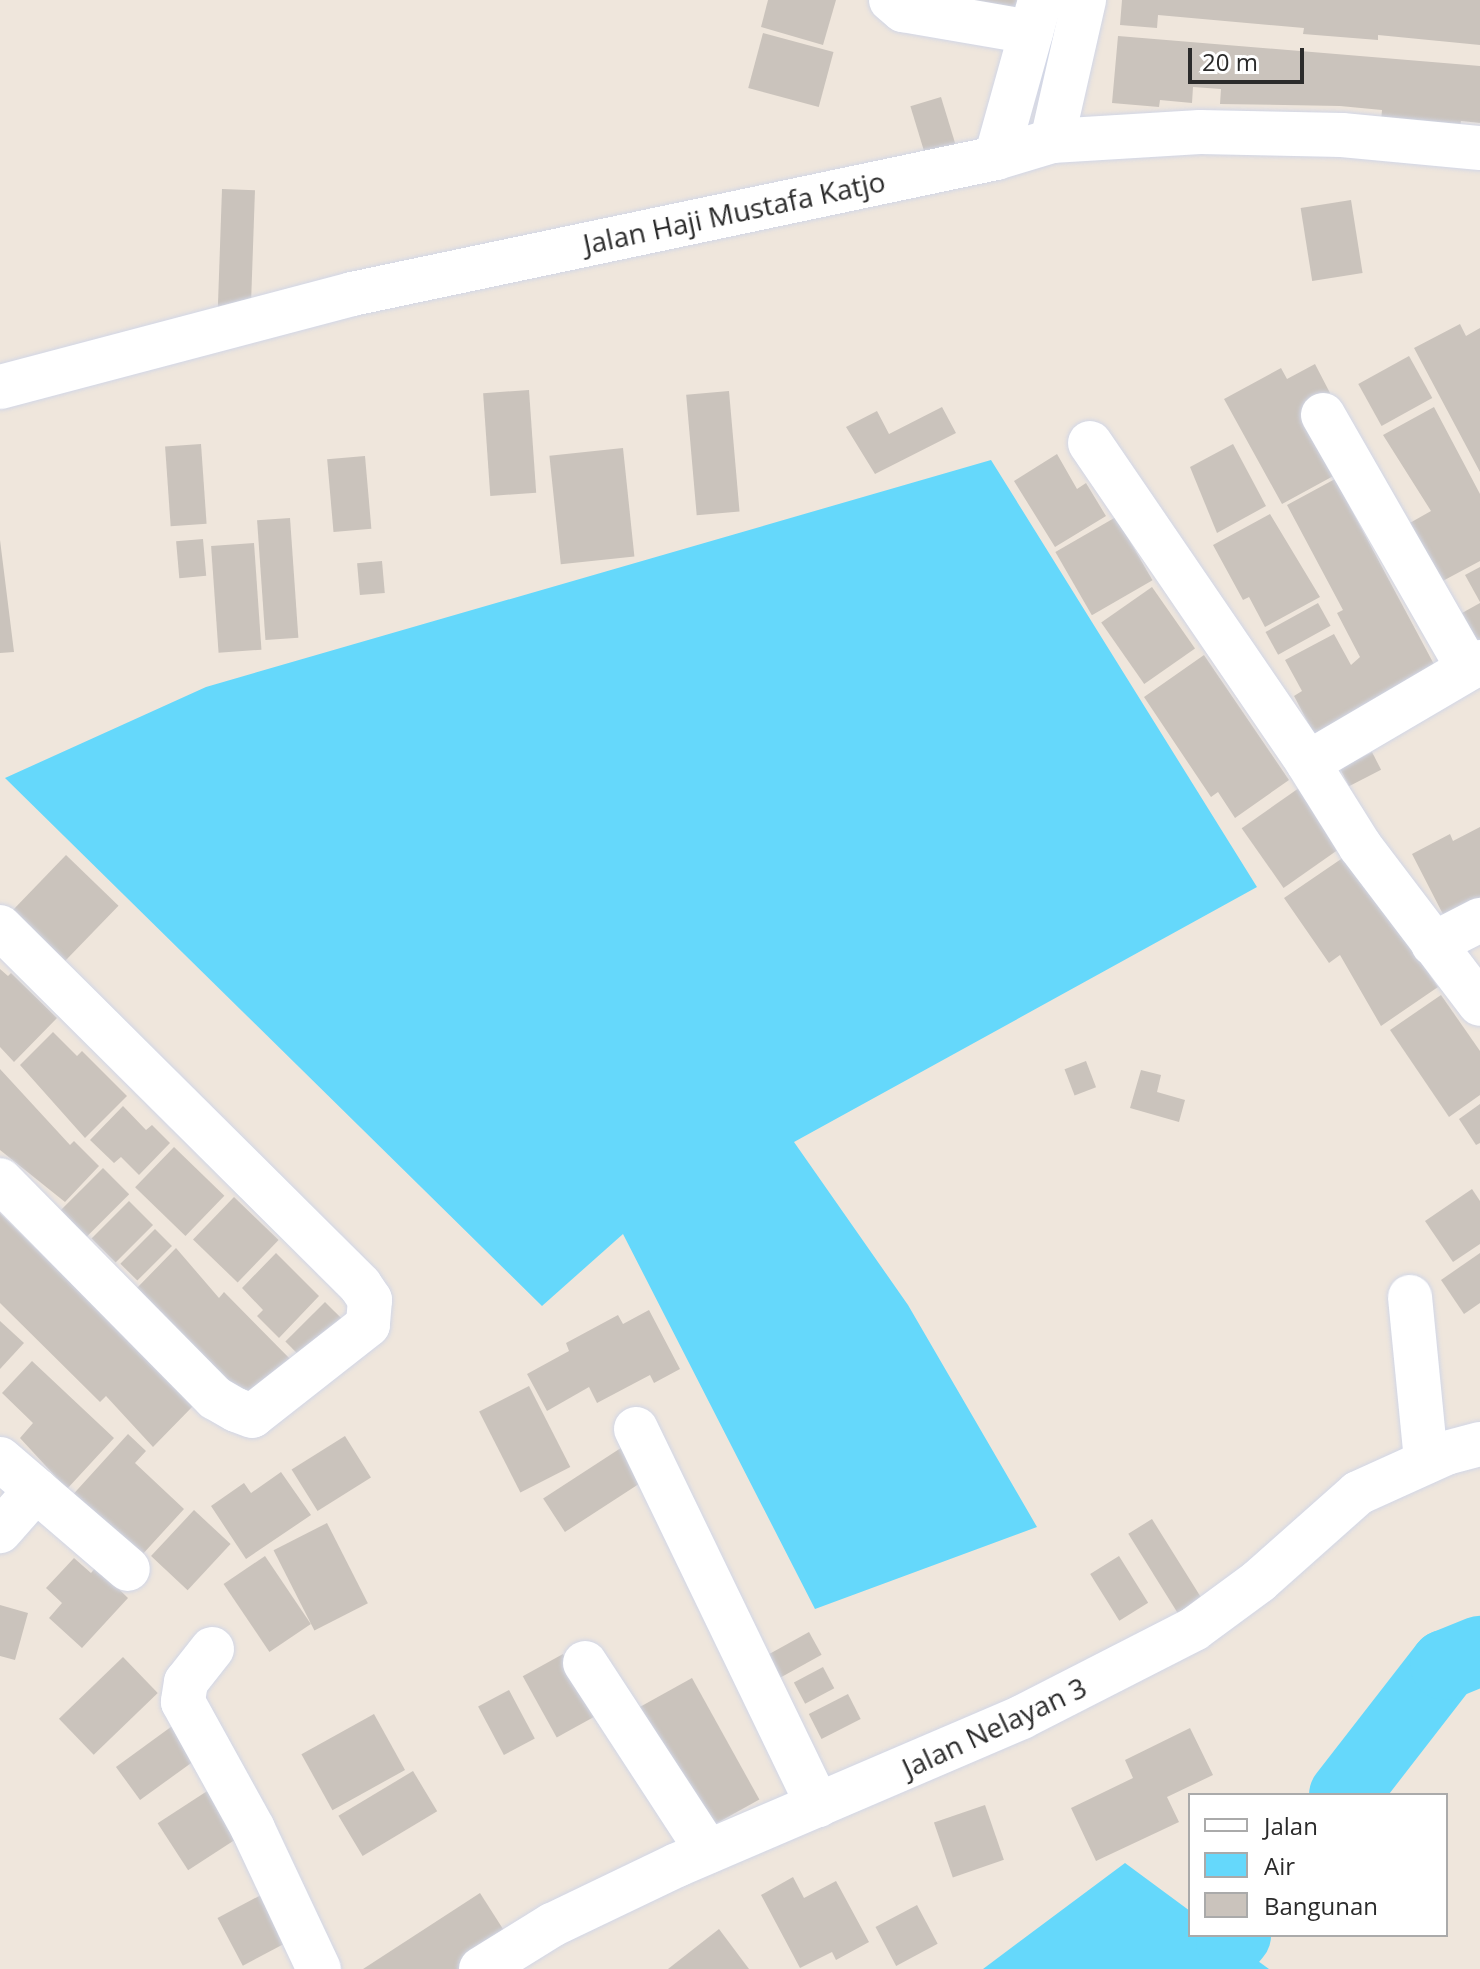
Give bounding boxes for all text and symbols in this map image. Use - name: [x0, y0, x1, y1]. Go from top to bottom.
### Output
- scale bar: [1192, 32, 1308, 82]
- text: 20 m: [1202, 45, 1258, 78]
- street label: Jalan Haji Mustafa Katjo: [580, 164, 888, 260]
- street label: Jalan Nelayan 3: [896, 1670, 1092, 1784]
- legend: [1188, 1793, 1448, 1937]
- text: Jalan: [1264, 1809, 1318, 1842]
- text: Air: [1264, 1849, 1295, 1882]
- text: Bangunan: [1264, 1889, 1378, 1922]

